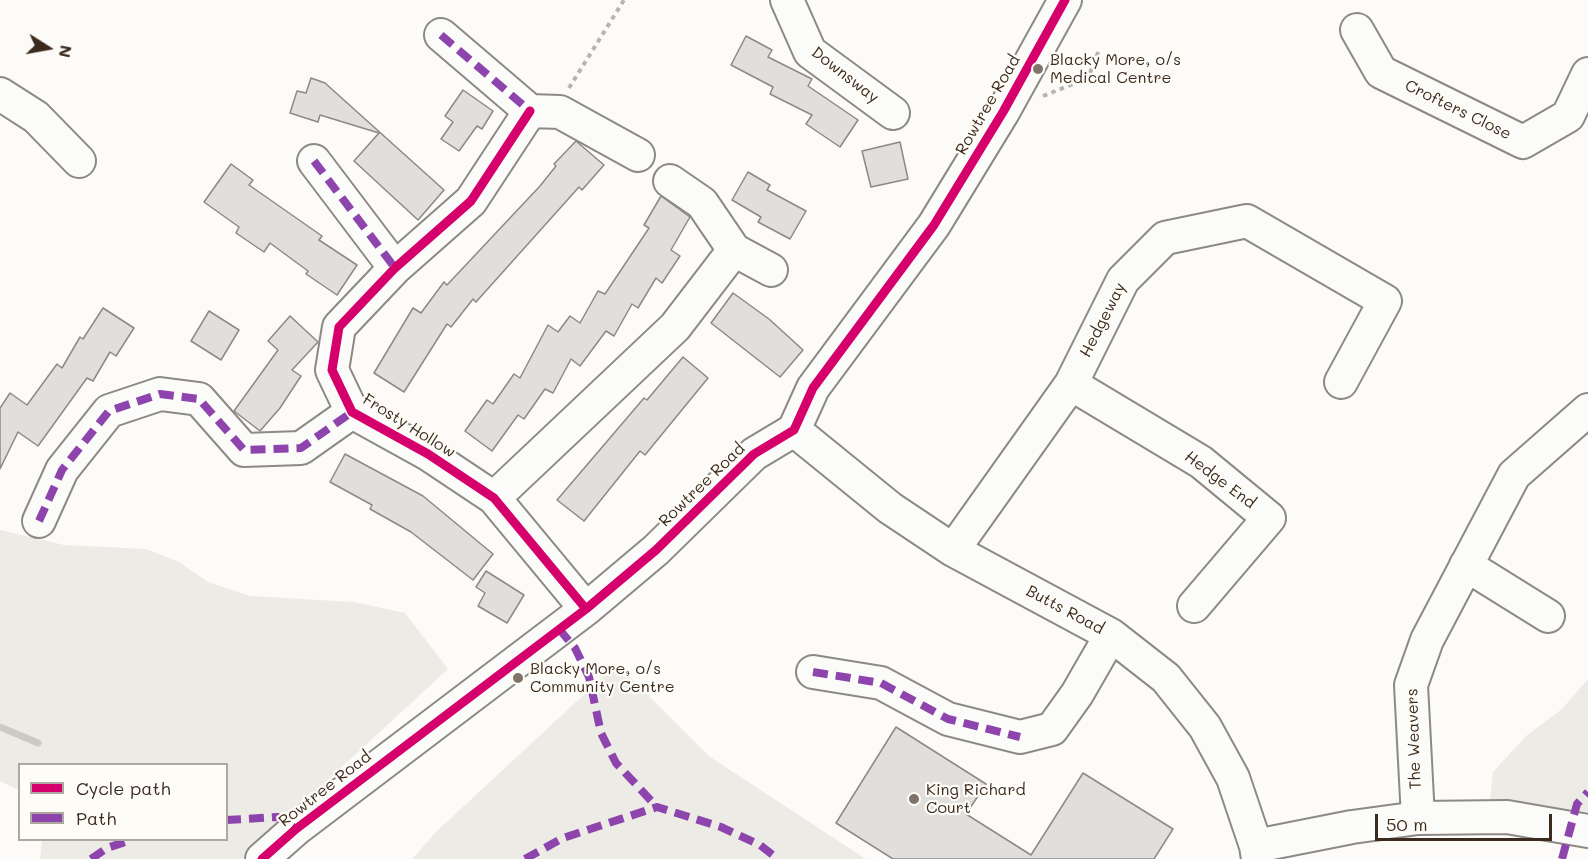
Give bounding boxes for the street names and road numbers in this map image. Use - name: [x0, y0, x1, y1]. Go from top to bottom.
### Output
- street label: Downsway: [807, 43, 883, 107]
- street label: Rowtree Road: [952, 52, 1024, 158]
- street label: Crofters Close: [1402, 76, 1514, 144]
- street label: Hedgeway: [1076, 279, 1130, 361]
- street label: Frosty Hollow: [359, 390, 459, 462]
- street label: Rowtree Road: [655, 439, 749, 531]
- street label: Hedge End: [1181, 447, 1259, 513]
- street label: Butts Road: [1023, 581, 1107, 639]
- street label: The Weavers: [1403, 688, 1425, 790]
- street label: Rowtree Road: [275, 747, 375, 831]

